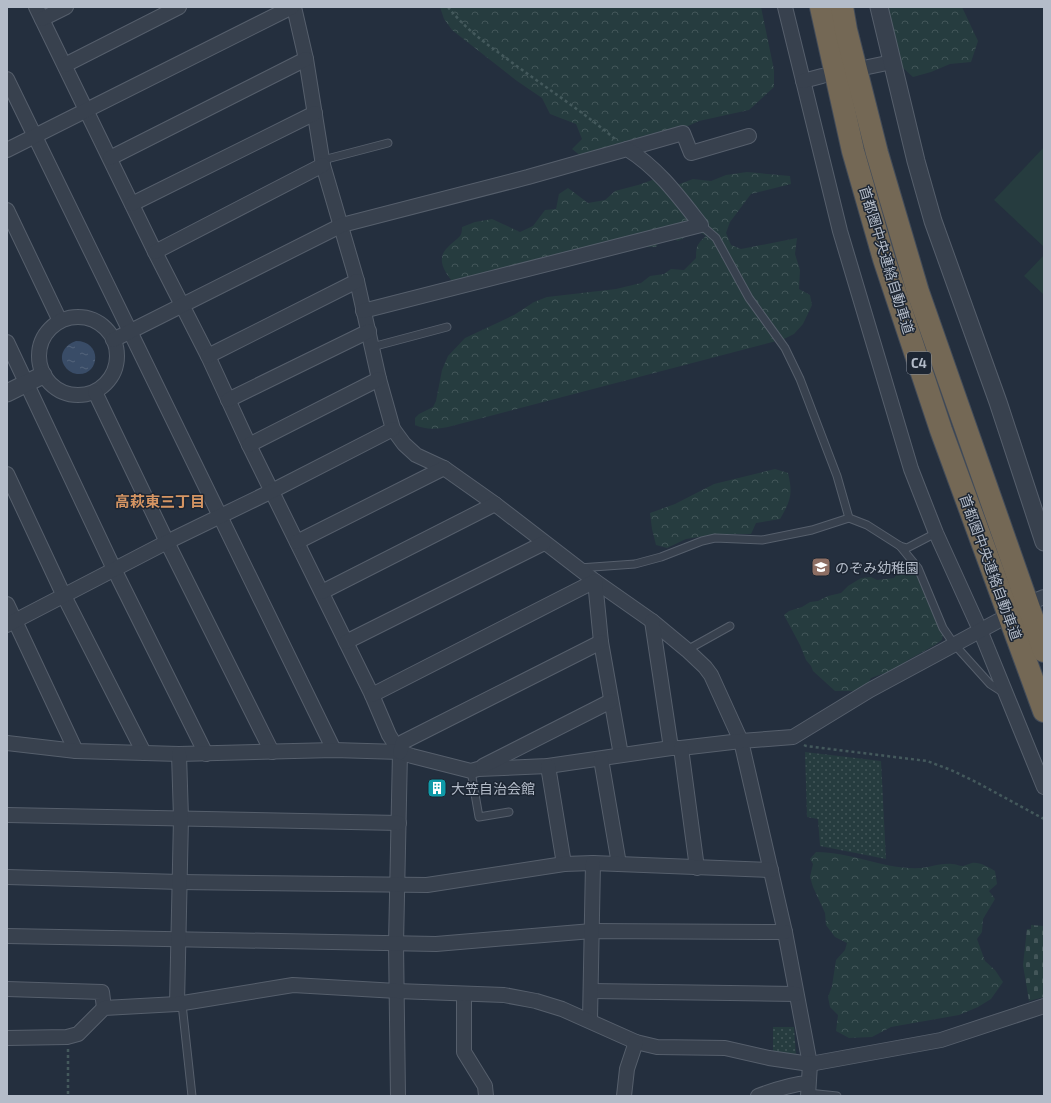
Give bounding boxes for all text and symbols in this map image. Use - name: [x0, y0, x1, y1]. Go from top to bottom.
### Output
- street label: 首都圏中央連絡自動車道: [856, 184, 918, 336]
- road number: C4: [907, 352, 931, 374]
- district label: 高萩東三丁目: [115, 492, 205, 510]
- street label: 首都圏中央連絡自動車道: [957, 492, 1025, 642]
- school or university icon: のぞみ幼稚園: [810, 556, 832, 578]
- place label: のぞみ幼稚園: [835, 559, 919, 576]
- building icon: 大笠自治会館: [426, 777, 448, 799]
- place label: 大笠自治会館: [451, 780, 535, 797]

